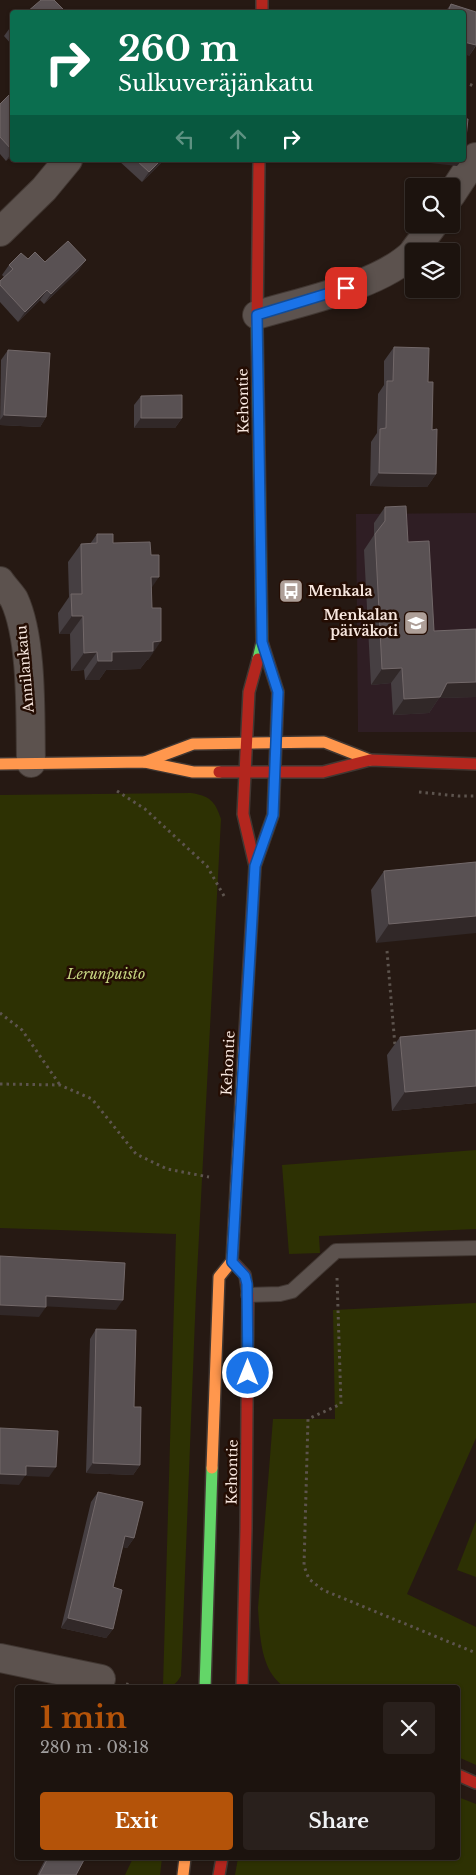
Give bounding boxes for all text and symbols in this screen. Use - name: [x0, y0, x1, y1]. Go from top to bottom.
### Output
- text: 260 m: [118, 27, 239, 70]
- icon: right: [35, 30, 100, 95]
- text: Sulkuveräjänkatu: [118, 70, 313, 97]
- icon: left: [171, 125, 199, 153]
- icon: ahead: [224, 125, 252, 153]
- icon: right: [277, 125, 305, 153]
- map controls: [405, 178, 460, 298]
- button: search: [405, 178, 460, 233]
- button: layers: [405, 243, 460, 298]
- pin: [325, 267, 367, 309]
- icon: arrive: [332, 274, 360, 302]
- street label: Kehontie: [233, 368, 253, 434]
- bus stop icon: Menkala: [278, 578, 304, 604]
- place label: Menkala: [308, 582, 372, 600]
- place label: Menkalan päiväkoti: [323, 606, 398, 640]
- school or university icon: Menkalan päiväkoti: [403, 610, 429, 636]
- street label: Annilankatu: [12, 624, 38, 715]
- park label: Lerunpuisto: [66, 965, 145, 983]
- street label: Kehontie: [217, 1030, 239, 1096]
- position arrow: [221, 1346, 273, 1398]
- street label: Kehontie: [222, 1439, 242, 1505]
- text: 1 min: [40, 1699, 127, 1736]
- button: close: [383, 1702, 435, 1754]
- text: 280 m · 08:18: [40, 1737, 149, 1757]
- button: Exit: [40, 1792, 233, 1850]
- button: Share: [243, 1792, 435, 1850]

